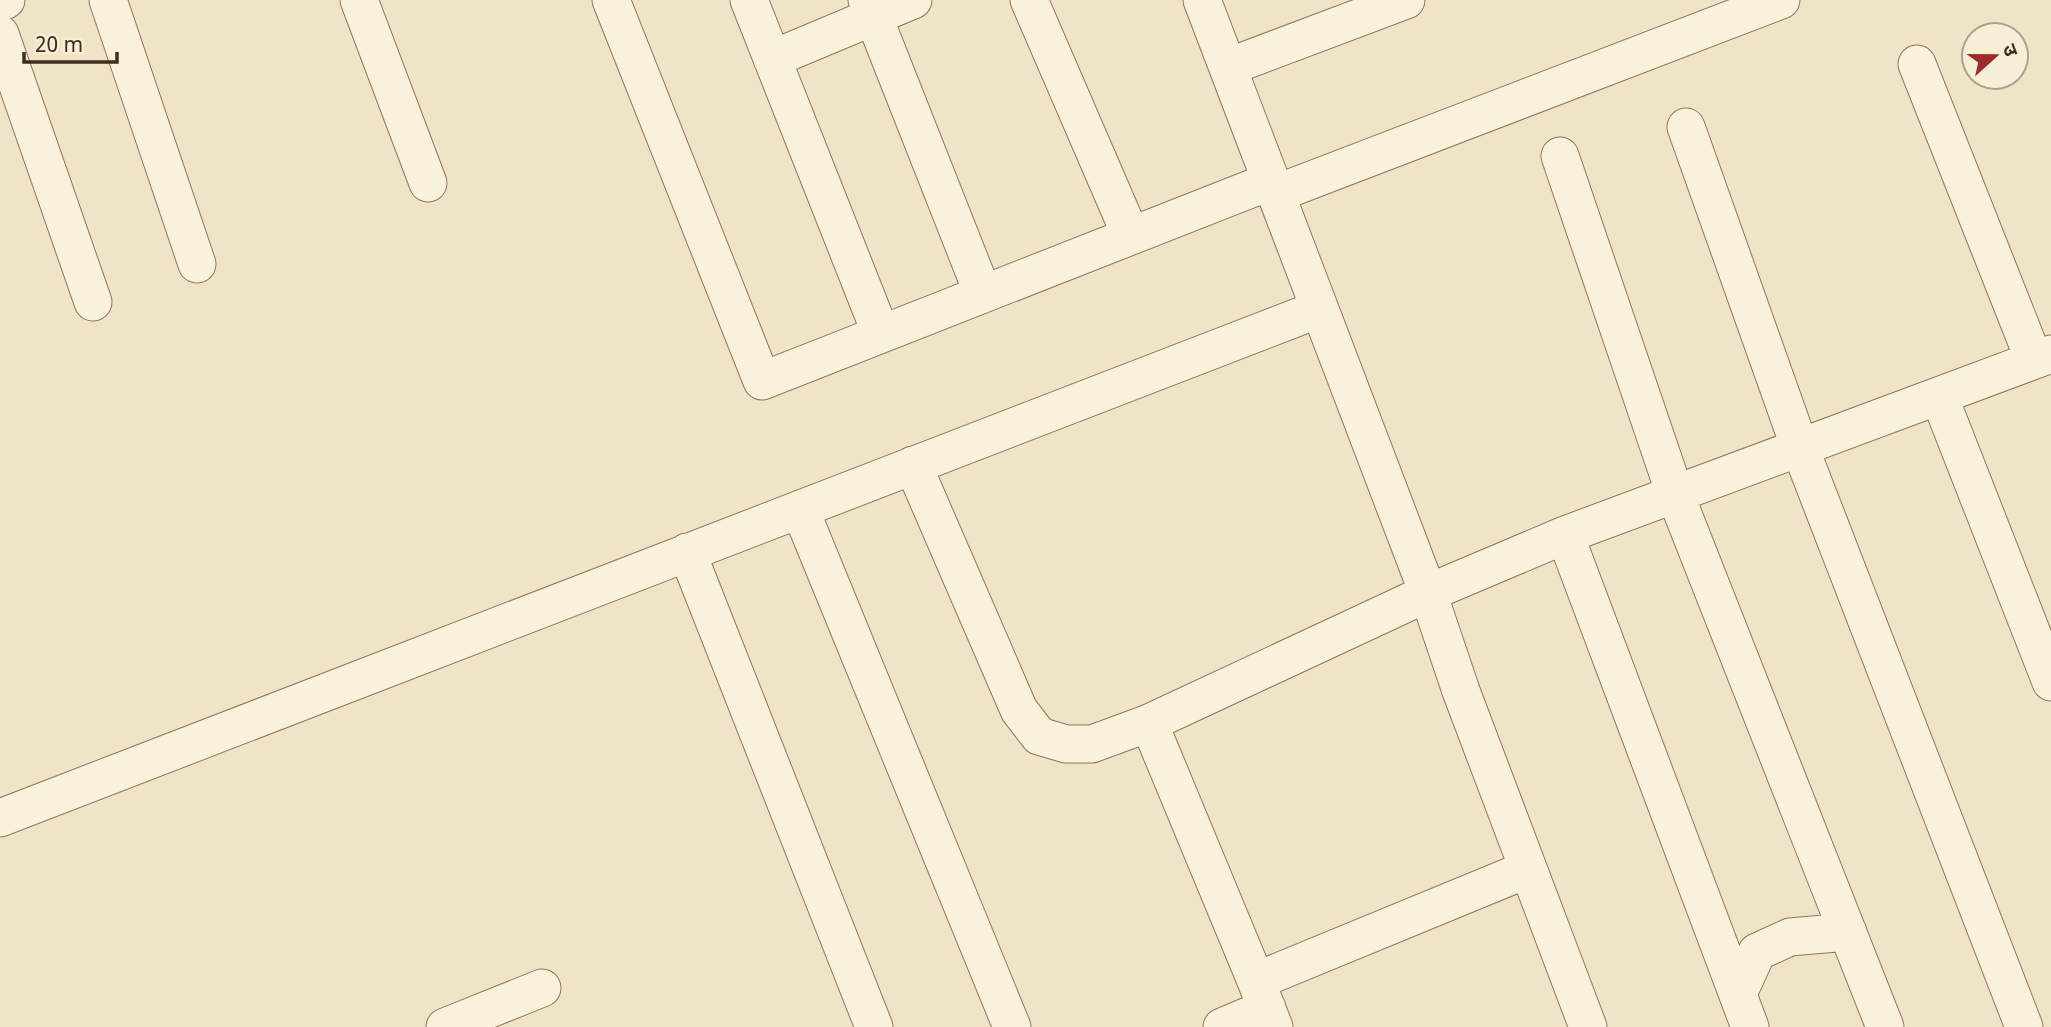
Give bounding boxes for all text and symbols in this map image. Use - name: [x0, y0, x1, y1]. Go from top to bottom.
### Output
- scale bar: [24, 21, 117, 65]
- north arrow: [1960, 21, 2030, 91]
- text: 20 m: [35, 33, 83, 61]
- text: उ: [1995, 41, 2023, 61]

